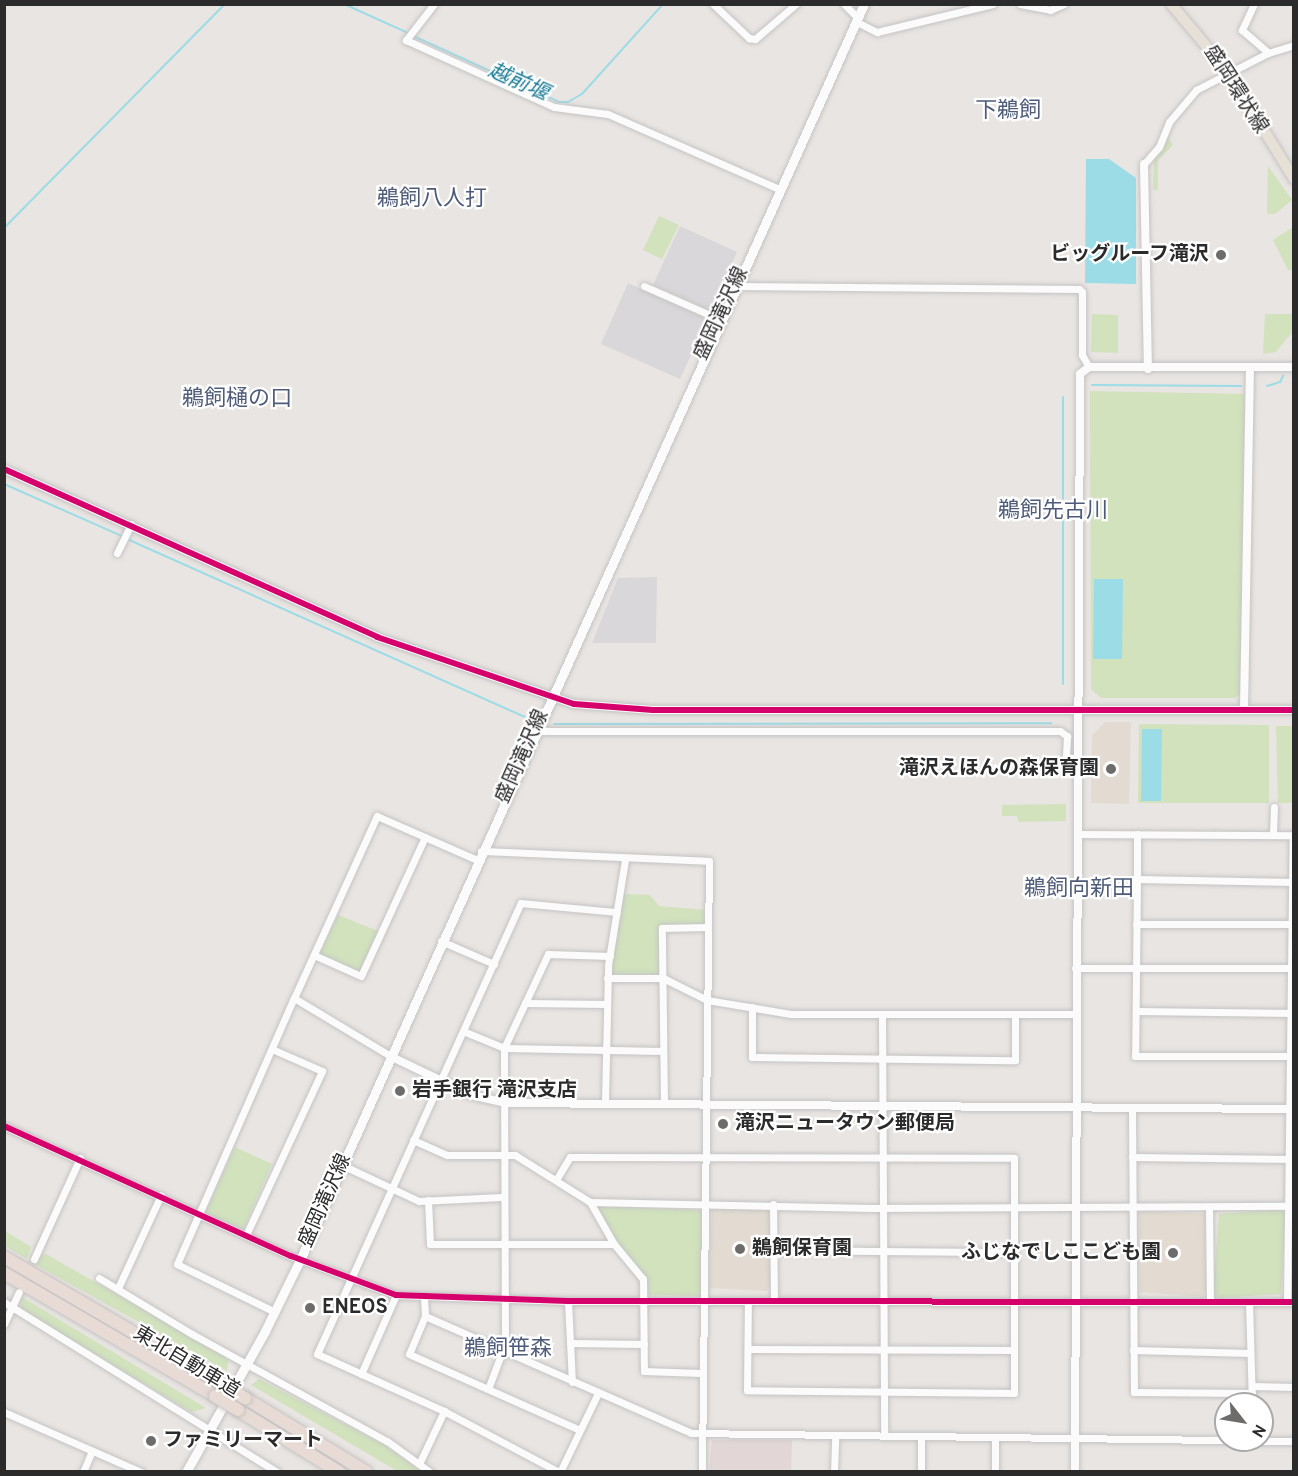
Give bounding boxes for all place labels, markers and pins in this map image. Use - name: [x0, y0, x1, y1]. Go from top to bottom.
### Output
- place label: ビッグルーフ滝沢: [1049, 243, 1209, 267]
- marker: ビッグルーフ滝沢: [1214, 248, 1228, 262]
- place label: 滝沢えほんの森保育園: [899, 757, 1099, 781]
- marker: 滝沢えほんの森保育園: [1104, 762, 1118, 776]
- place label: 岩手銀行 滝沢支店: [412, 1079, 577, 1103]
- marker: 岩手銀行 滝沢支店: [393, 1084, 407, 1098]
- place label: 滝沢ニュータウン郵便局: [735, 1112, 955, 1136]
- marker: 滝沢ニュータウン郵便局: [716, 1117, 730, 1131]
- place label: 鵜飼保育園: [752, 1237, 852, 1261]
- place label: ふじなでしここども園: [961, 1241, 1161, 1265]
- marker: 鵜飼保育園: [733, 1242, 747, 1256]
- marker: ふじなでしここども園: [1166, 1246, 1180, 1260]
- place label: ENEOS: [322, 1296, 388, 1320]
- marker: ENEOS: [303, 1301, 317, 1315]
- place label: ファミリーマート: [163, 1429, 323, 1453]
- marker: ファミリーマート: [144, 1434, 158, 1448]

